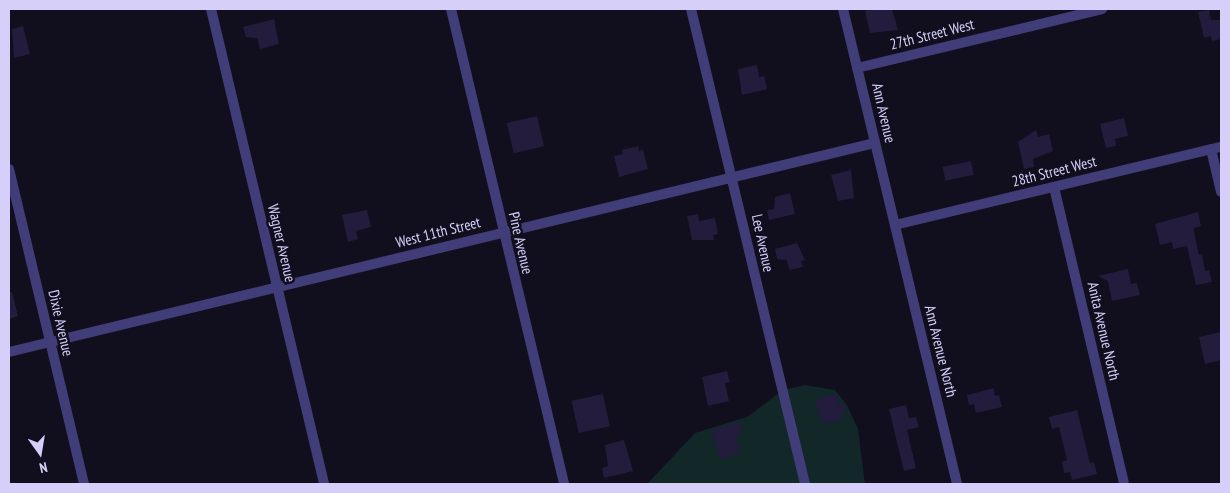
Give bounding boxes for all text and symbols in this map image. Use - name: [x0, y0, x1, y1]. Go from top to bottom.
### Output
- street label: 27th Street West: [888, 15, 976, 53]
- street label: Ann Avenue: [868, 81, 900, 145]
- street label: 28th Street West: [1010, 152, 1098, 190]
- street label: Wagner Avenue: [264, 202, 300, 284]
- street label: Pine Avenue: [505, 210, 537, 276]
- street label: Lee Avenue: [748, 212, 778, 274]
- street label: West 11th Street: [394, 213, 482, 251]
- street label: Anita Avenue North: [1084, 280, 1124, 382]
- street label: Dixie Avenue: [45, 288, 77, 358]
- street label: Ann Avenue North: [921, 303, 961, 399]
- north arrow: [15, 428, 65, 478]
- text: N: [38, 458, 49, 477]

